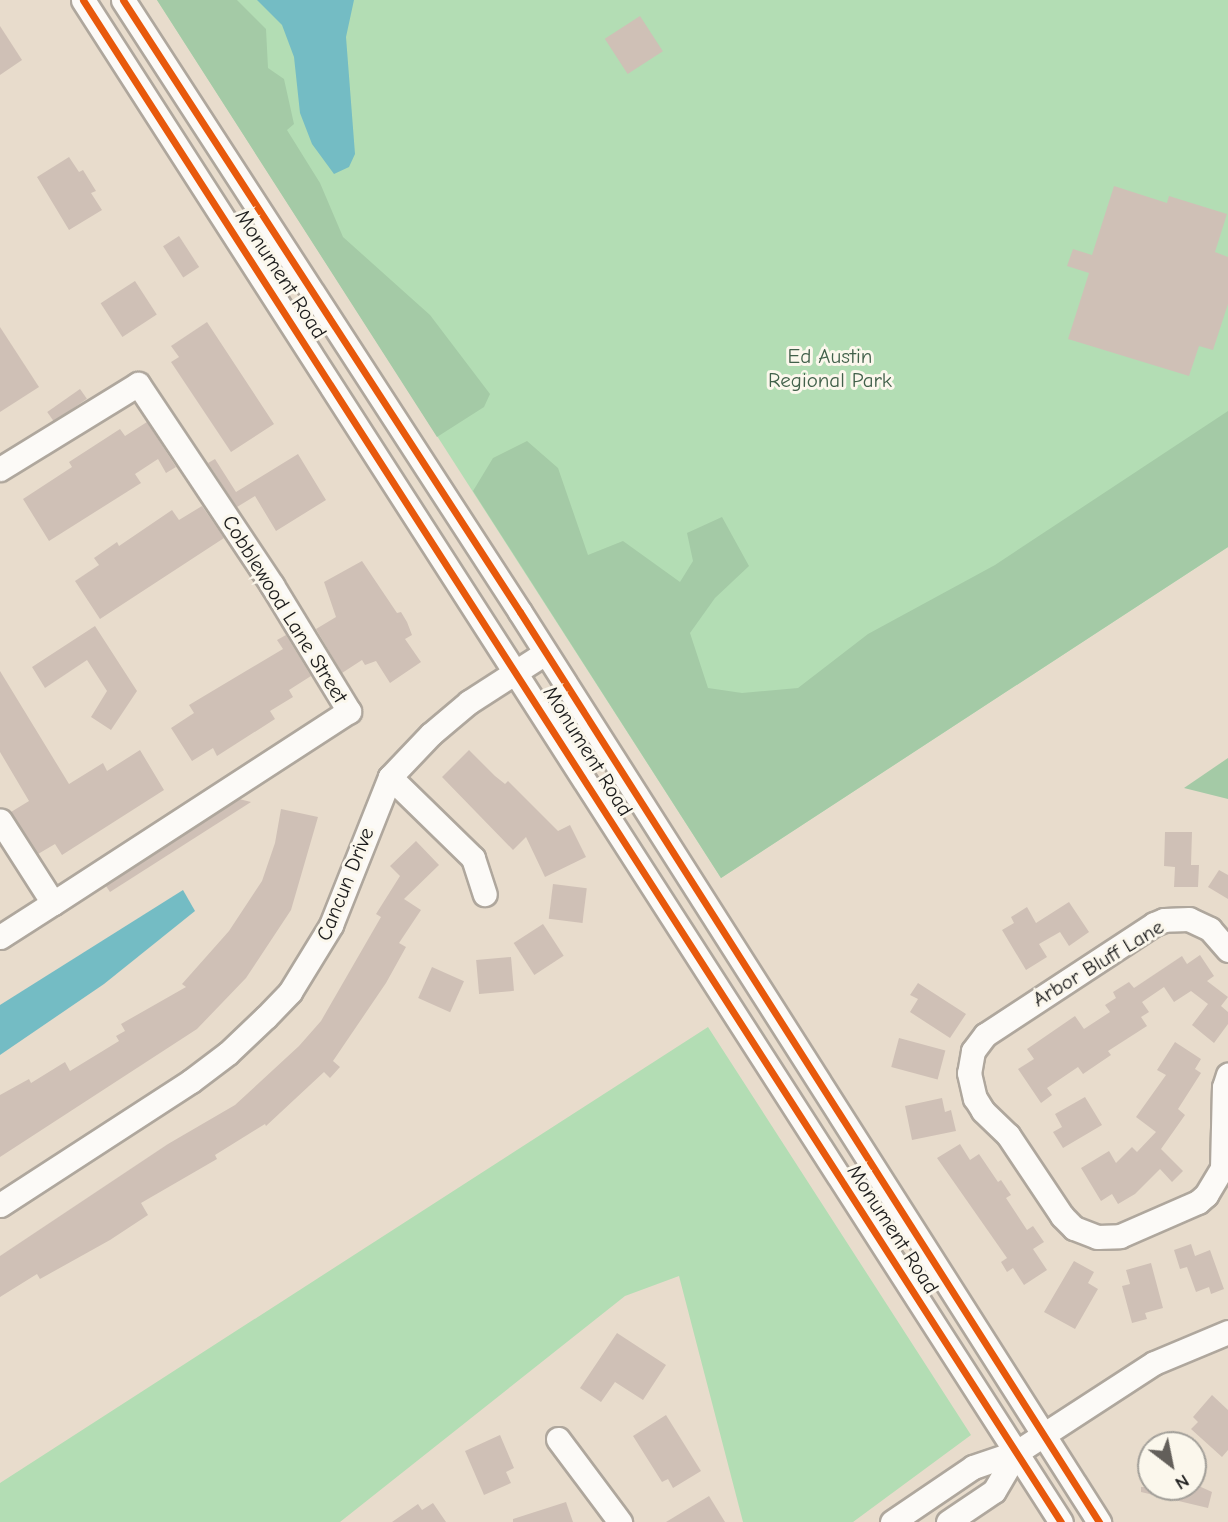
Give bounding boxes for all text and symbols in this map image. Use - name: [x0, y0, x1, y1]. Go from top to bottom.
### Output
- street label: Monument Road: [230, 205, 332, 343]
- park label: Ed Austin Regional Park: [768, 343, 892, 393]
- street label: Cobblewood Lane Street: [217, 510, 353, 708]
- street label: Monument Road: [538, 681, 638, 821]
- street label: Cancun Drive: [311, 824, 379, 944]
- street label: Arbor Bluff Lane: [1028, 914, 1168, 1012]
- street label: Monument Road: [842, 1160, 944, 1298]
- north arrow: [1137, 1431, 1207, 1501]
- text: N: [1171, 1469, 1193, 1495]

